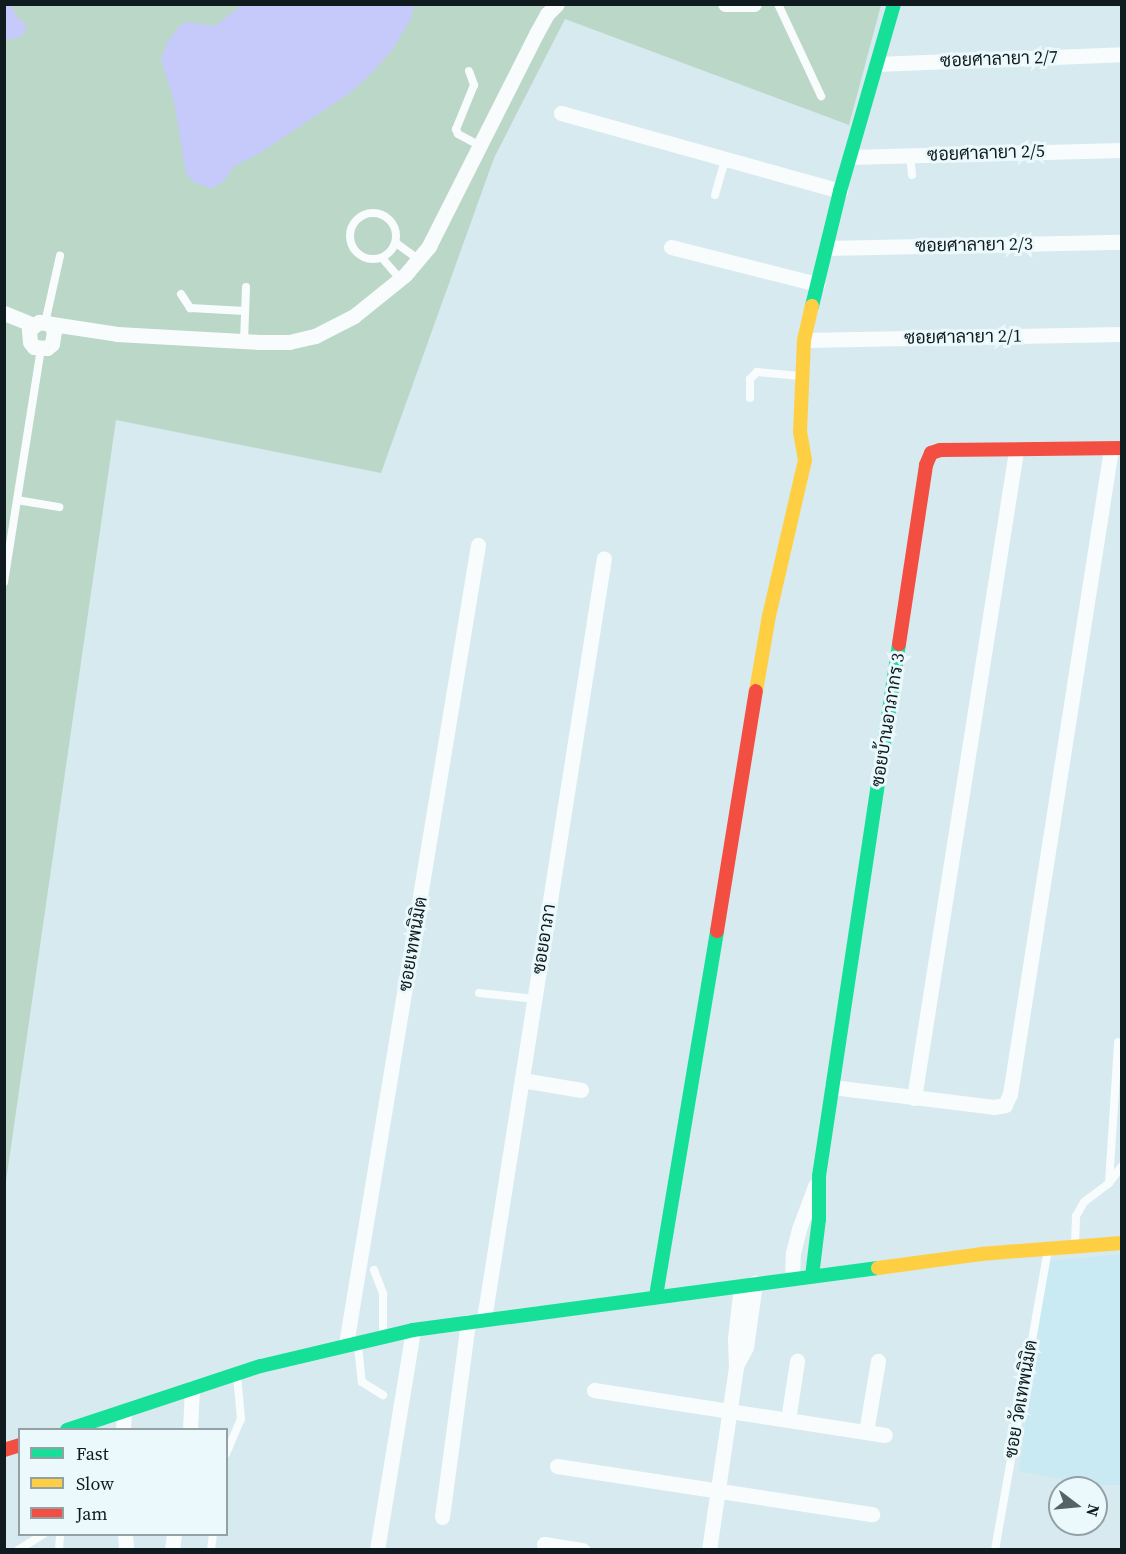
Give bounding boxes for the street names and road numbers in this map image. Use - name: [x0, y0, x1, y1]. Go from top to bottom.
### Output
- street label: ซอยศาลายา 2/7: [940, 46, 1058, 72]
- street label: ซอยศาลายา 2/5: [927, 140, 1045, 166]
- street label: ซอยศาลายา 2/3: [915, 233, 1033, 257]
- street label: ซอยศาลายา 2/1: [904, 325, 1022, 349]
- street label: ซอยบ้านอาภากร 3: [867, 652, 909, 788]
- street label: ซอยเทพนิมิต: [394, 895, 432, 993]
- street label: ซอยอาภา: [528, 902, 560, 976]
- street label: ซอย วัดเทพนิมิต: [1000, 1338, 1042, 1460]

